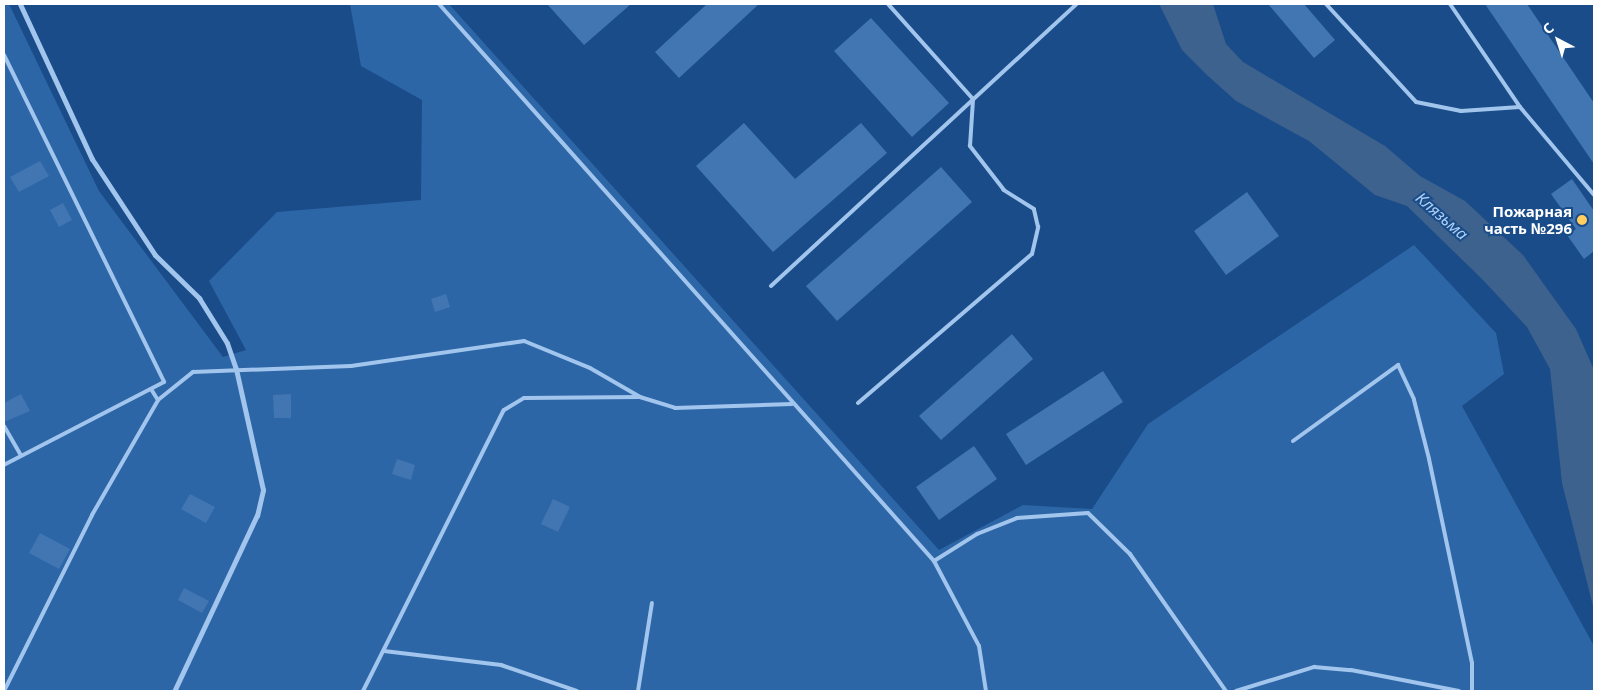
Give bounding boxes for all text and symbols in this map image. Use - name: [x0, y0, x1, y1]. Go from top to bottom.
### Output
- north arrow: [1533, 15, 1583, 65]
- text: С: [1538, 18, 1558, 38]
- water label: Клязьма: [1412, 188, 1472, 244]
- place label: Пожарная часть №296: [1484, 202, 1572, 237]
- marker: Пожарная часть №296: [1576, 214, 1588, 226]

